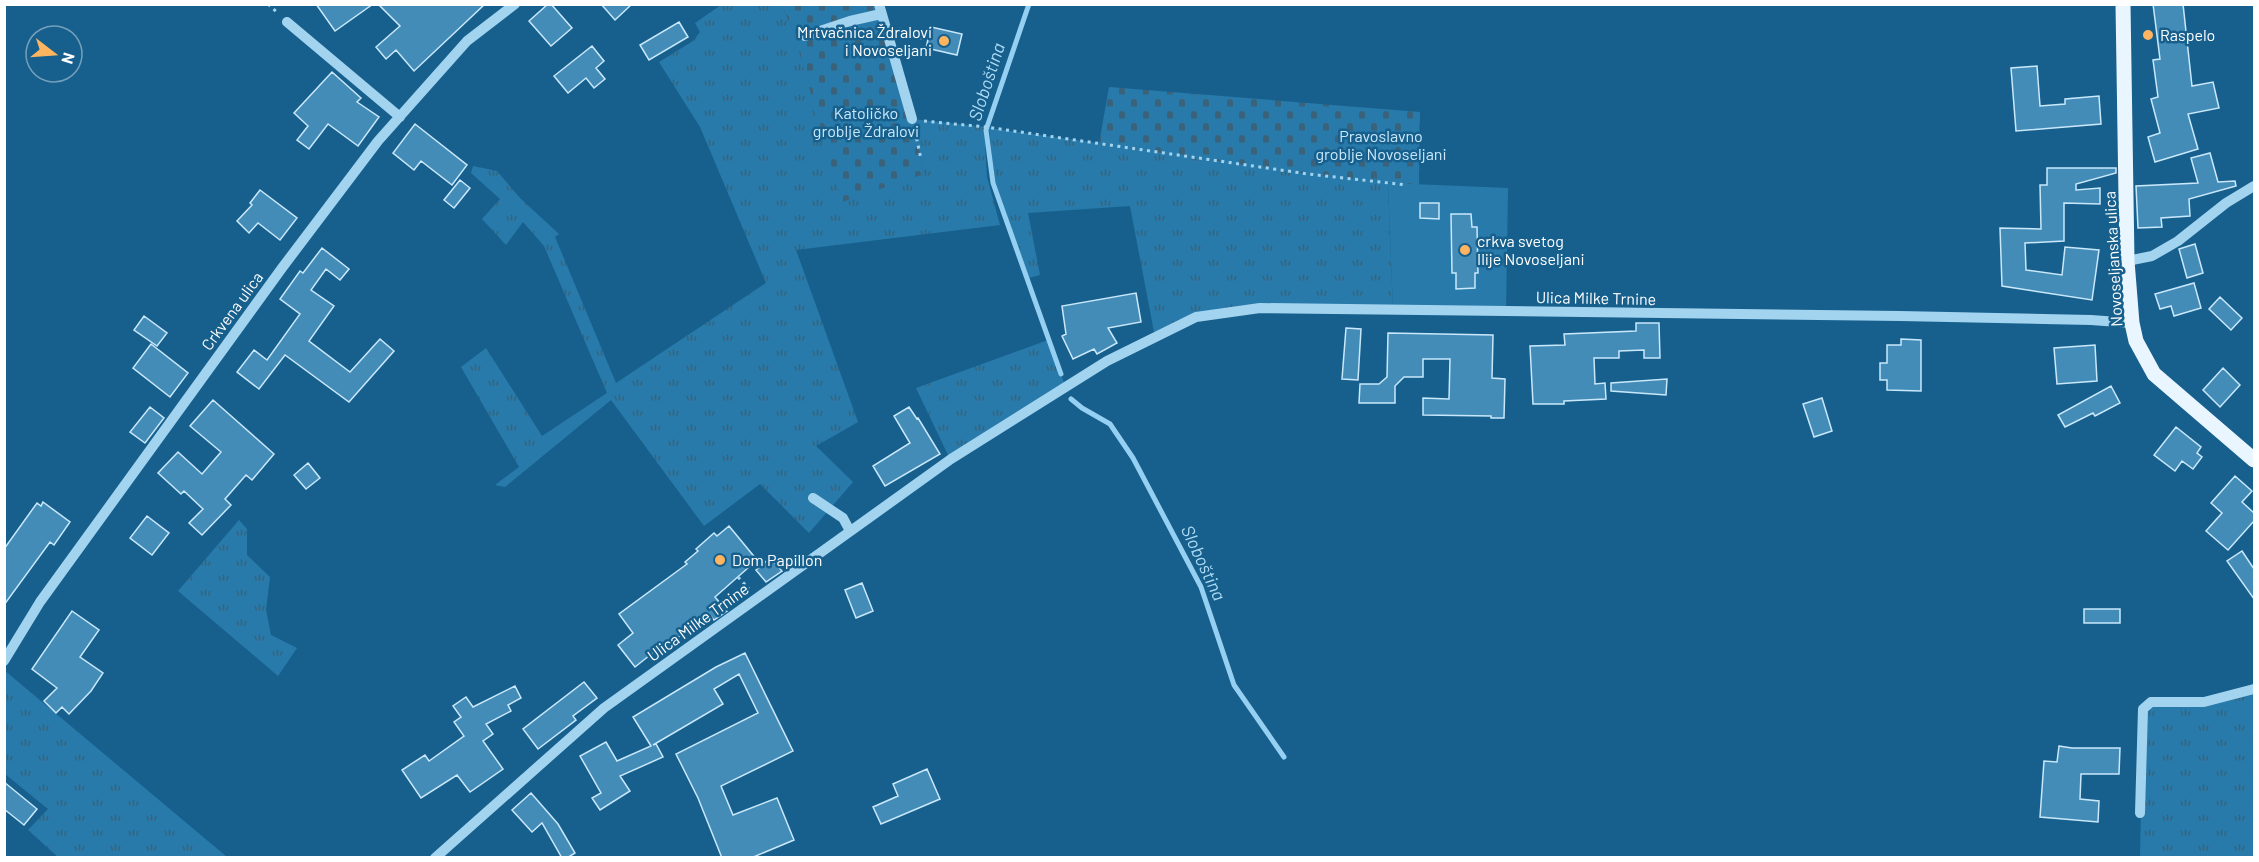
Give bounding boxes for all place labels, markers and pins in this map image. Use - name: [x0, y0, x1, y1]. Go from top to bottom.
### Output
- place label: Mrtvačnica Ždralovi i Novoseljani: [797, 22, 932, 59]
- place label: Raspelo: [2160, 25, 2215, 44]
- marker: Raspelo: [2141, 28, 2155, 42]
- marker: Mrtvačnica Ždralovi i Novoseljani: [937, 34, 951, 48]
- place label: crkva svetog Ilije Novoseljani: [1477, 231, 1585, 268]
- marker: crkva svetog Ilije Novoseljani: [1458, 243, 1472, 257]
- place label: Dom Papillon: [732, 550, 822, 569]
- marker: Dom Papillon: [713, 553, 727, 567]

